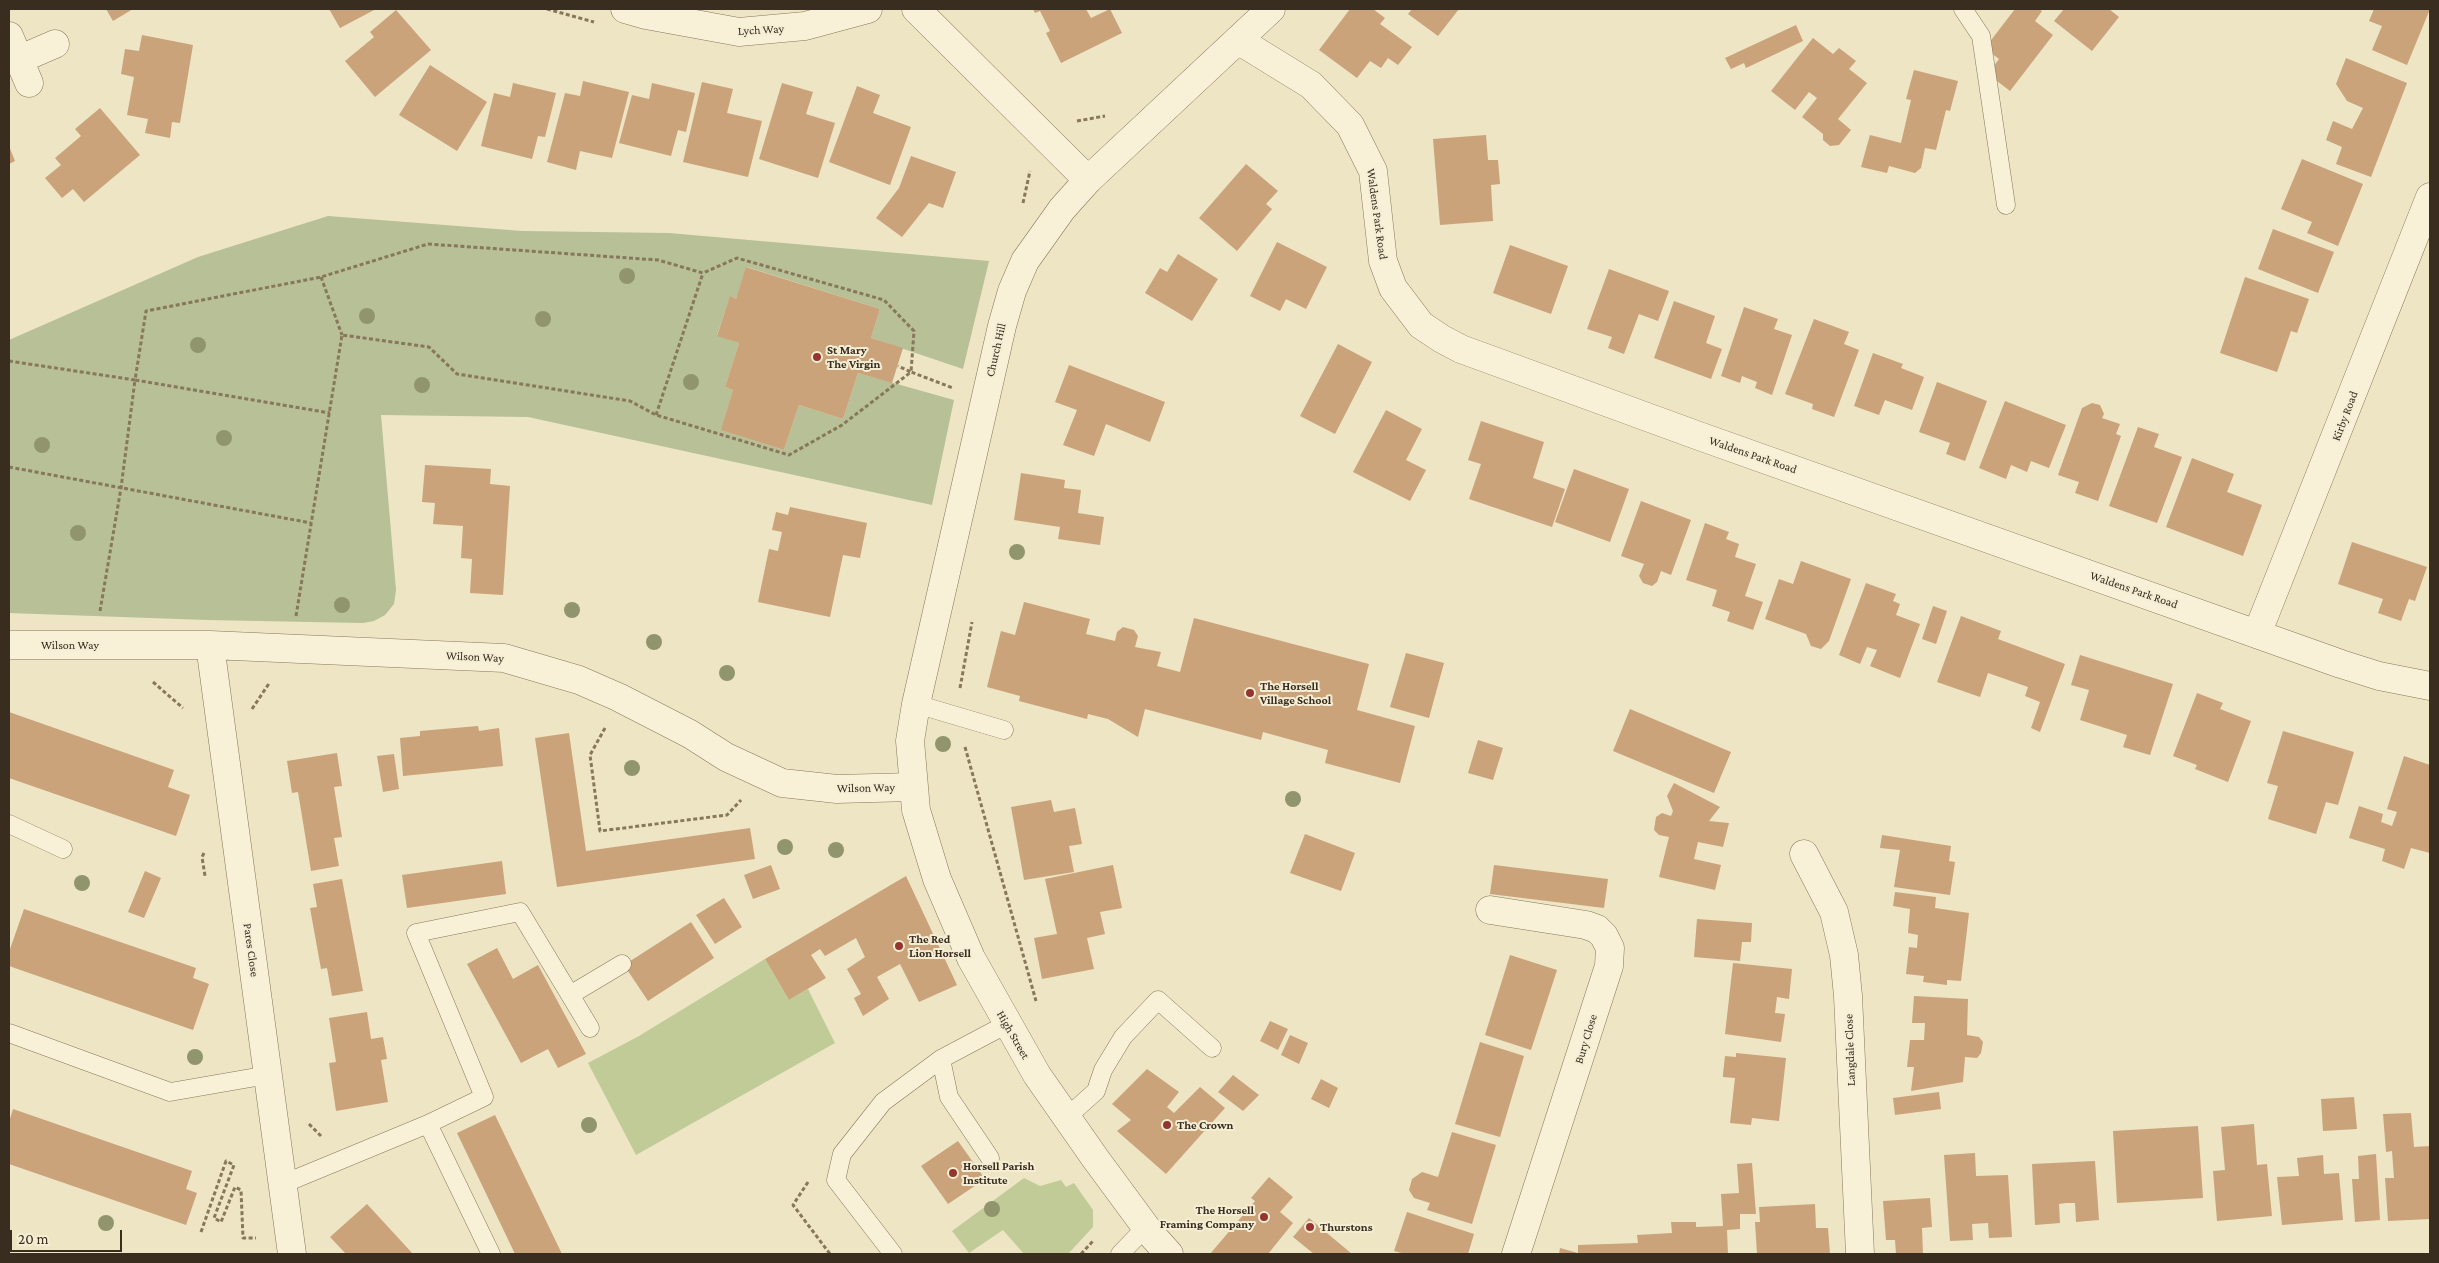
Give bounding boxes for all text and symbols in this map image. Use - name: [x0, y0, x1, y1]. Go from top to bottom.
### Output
- street label: Lych Way: [738, 22, 784, 38]
- street label: Waldens Park Road: [1363, 167, 1391, 261]
- street label: Church Hill: [983, 322, 1009, 378]
- place label: St Mary The Virgin: [827, 343, 880, 371]
- marker: St Mary The Virgin: [811, 351, 823, 363]
- street label: Kirby Road: [2329, 389, 2361, 443]
- street label: Waldens Park Road: [1707, 433, 1799, 477]
- street label: Waldens Park Road: [2088, 568, 2180, 612]
- street label: Wilson Way: [41, 638, 99, 652]
- street label: Wilson Way: [446, 648, 504, 666]
- place label: The Horsell Village School: [1260, 679, 1331, 707]
- marker: The Horsell Village School: [1244, 687, 1256, 699]
- street label: Wilson Way: [837, 780, 895, 796]
- street label: Pares Close: [240, 922, 262, 978]
- place label: The Red Lion Horsell: [909, 932, 971, 960]
- marker: The Red Lion Horsell: [893, 940, 905, 952]
- street label: High Street: [993, 1008, 1033, 1062]
- street label: Bury Close: [1572, 1012, 1600, 1066]
- street label: Langdale Close: [1842, 1014, 1858, 1086]
- place label: The Crown: [1177, 1118, 1233, 1132]
- marker: The Crown: [1161, 1119, 1173, 1131]
- place label: Horsell Parish Institute: [963, 1159, 1034, 1187]
- marker: Horsell Parish Institute: [947, 1167, 959, 1179]
- place label: The Horsell Framing Company: [1160, 1203, 1254, 1231]
- marker: The Horsell Framing Company: [1258, 1211, 1270, 1223]
- scale bar: [12, 1220, 125, 1252]
- place label: Thurstons: [1320, 1220, 1373, 1234]
- marker: Thurstons: [1304, 1221, 1316, 1233]
- text: 20 m: [18, 1231, 49, 1247]

